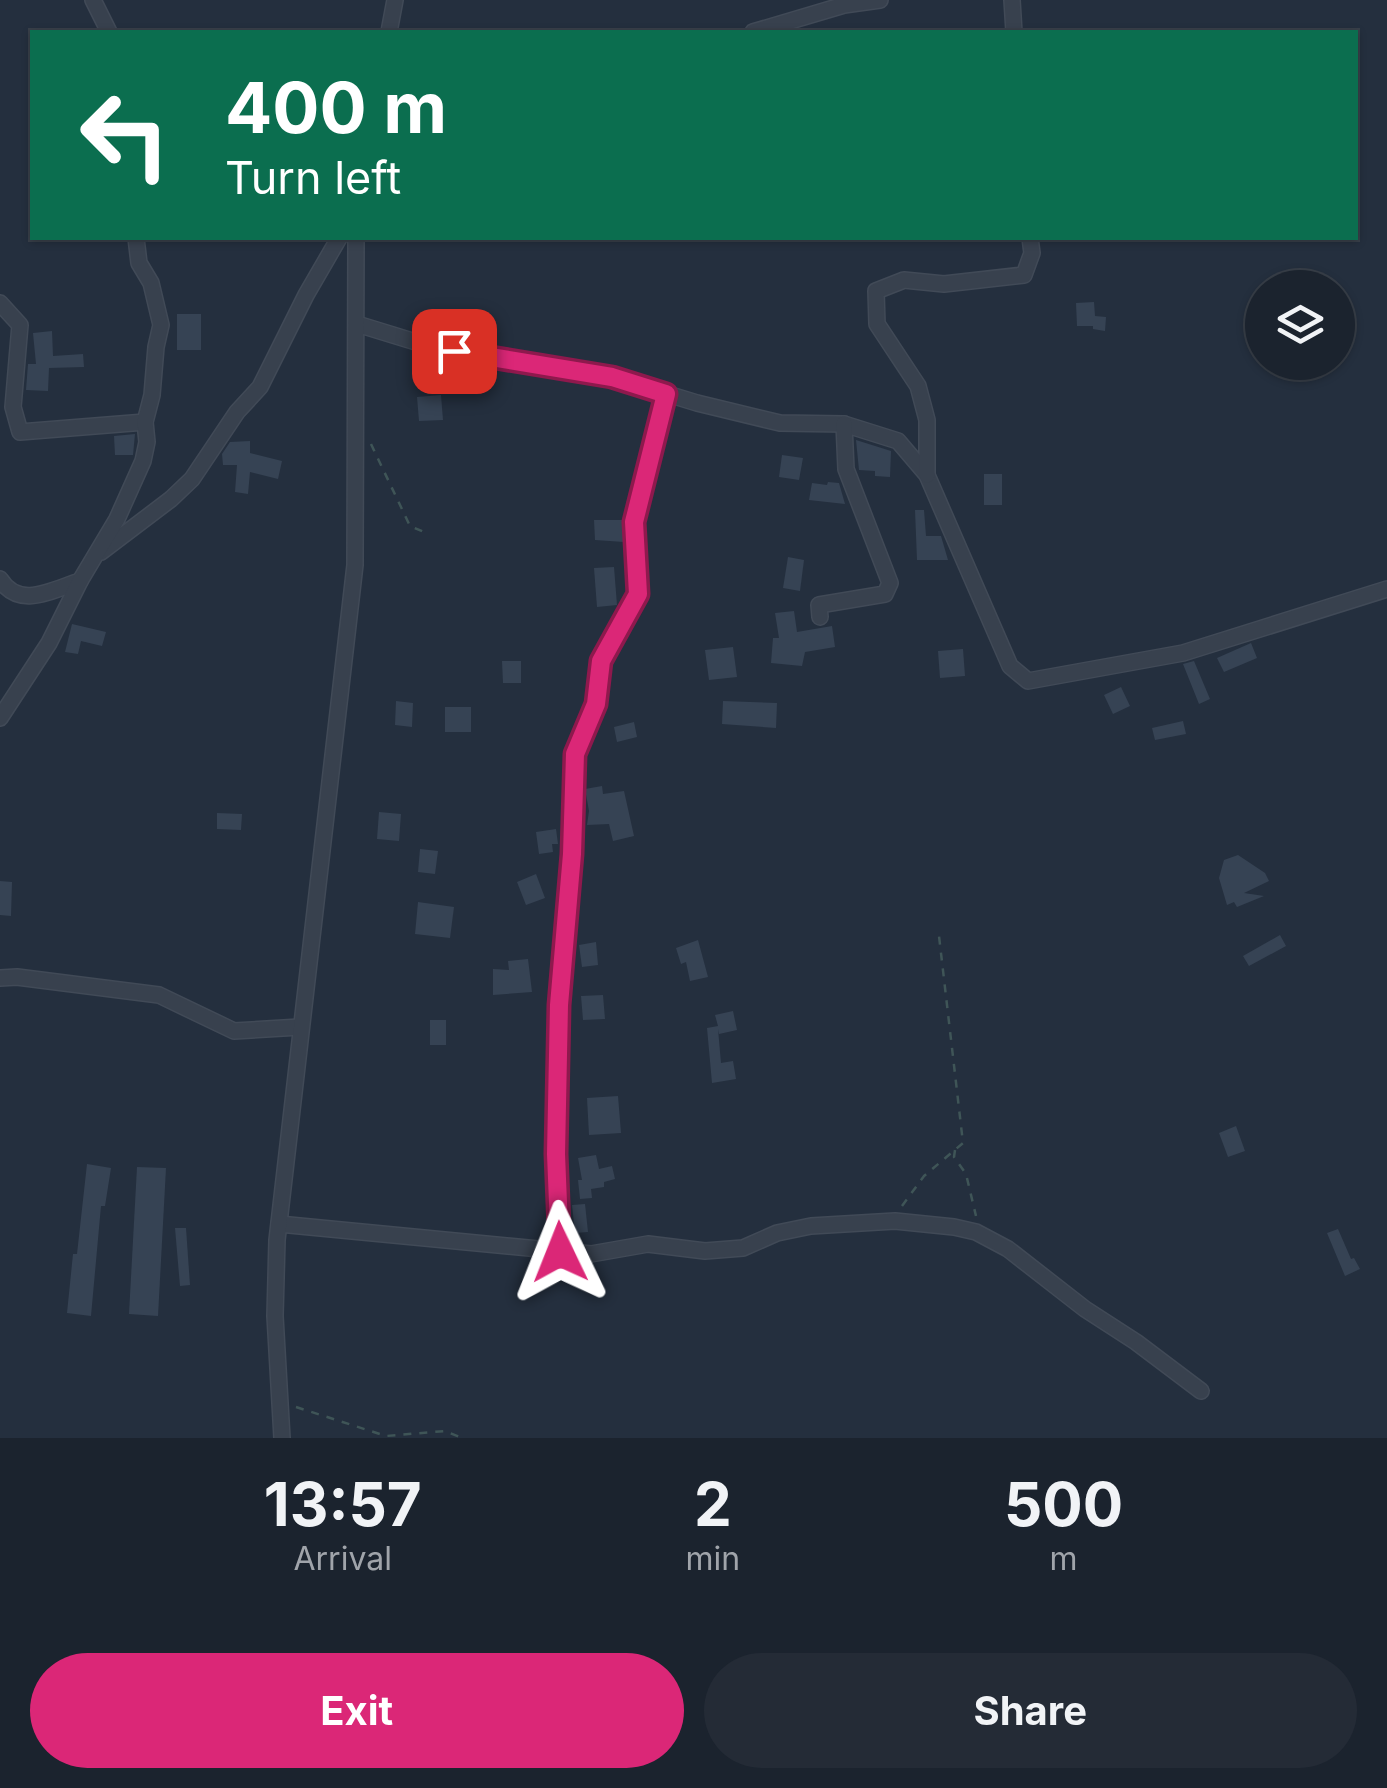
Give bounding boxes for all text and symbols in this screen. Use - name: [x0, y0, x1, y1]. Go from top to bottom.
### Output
- text: 400 m: [225, 65, 447, 150]
- icon: left: [60, 70, 190, 200]
- text: Turn left: [225, 150, 401, 205]
- map controls: [1245, 270, 1355, 380]
- button: layers: [1245, 270, 1355, 380]
- pin: [412, 309, 497, 394]
- icon: arrive: [427, 324, 482, 379]
- position arrow: [508, 1200, 612, 1304]
- text: 13:57: [264, 1468, 422, 1540]
- text: 2: [694, 1468, 732, 1540]
- text: 500: [1004, 1468, 1123, 1540]
- text: Arrival: [293, 1539, 392, 1578]
- text: min: [685, 1539, 740, 1578]
- text: m: [1050, 1539, 1078, 1578]
- button: Exit: [30, 1653, 684, 1768]
- button: Share: [704, 1653, 1357, 1768]

